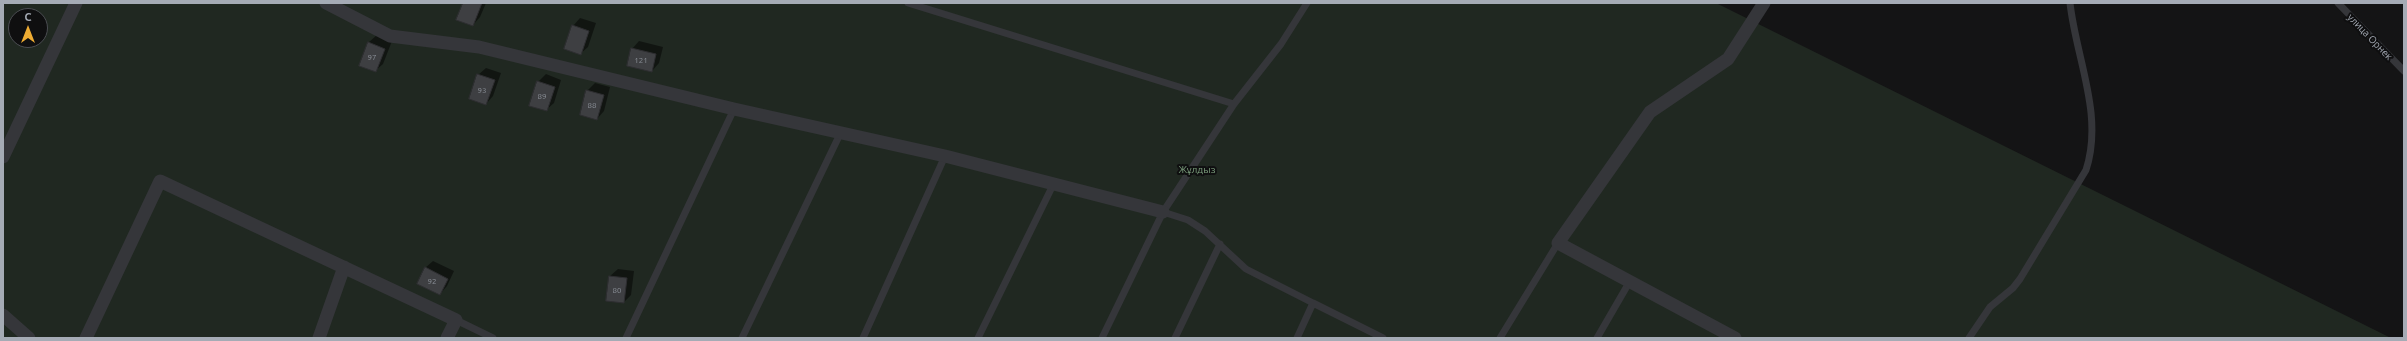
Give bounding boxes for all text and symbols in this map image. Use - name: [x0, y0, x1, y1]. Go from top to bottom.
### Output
- north arrow: [8, 8, 48, 48]
- text: С: [24, 11, 32, 23]
- street label: улица Орнек: [2345, 11, 2395, 63]
- house number: 97: [367, 52, 377, 62]
- house number: 121: [634, 55, 648, 65]
- house number: 93: [477, 85, 487, 95]
- house number: 89: [537, 91, 547, 101]
- house number: 88: [587, 100, 597, 110]
- park label: Жұлдыз: [1179, 164, 1215, 176]
- house number: 92: [427, 276, 437, 286]
- house number: 80: [612, 285, 622, 295]

